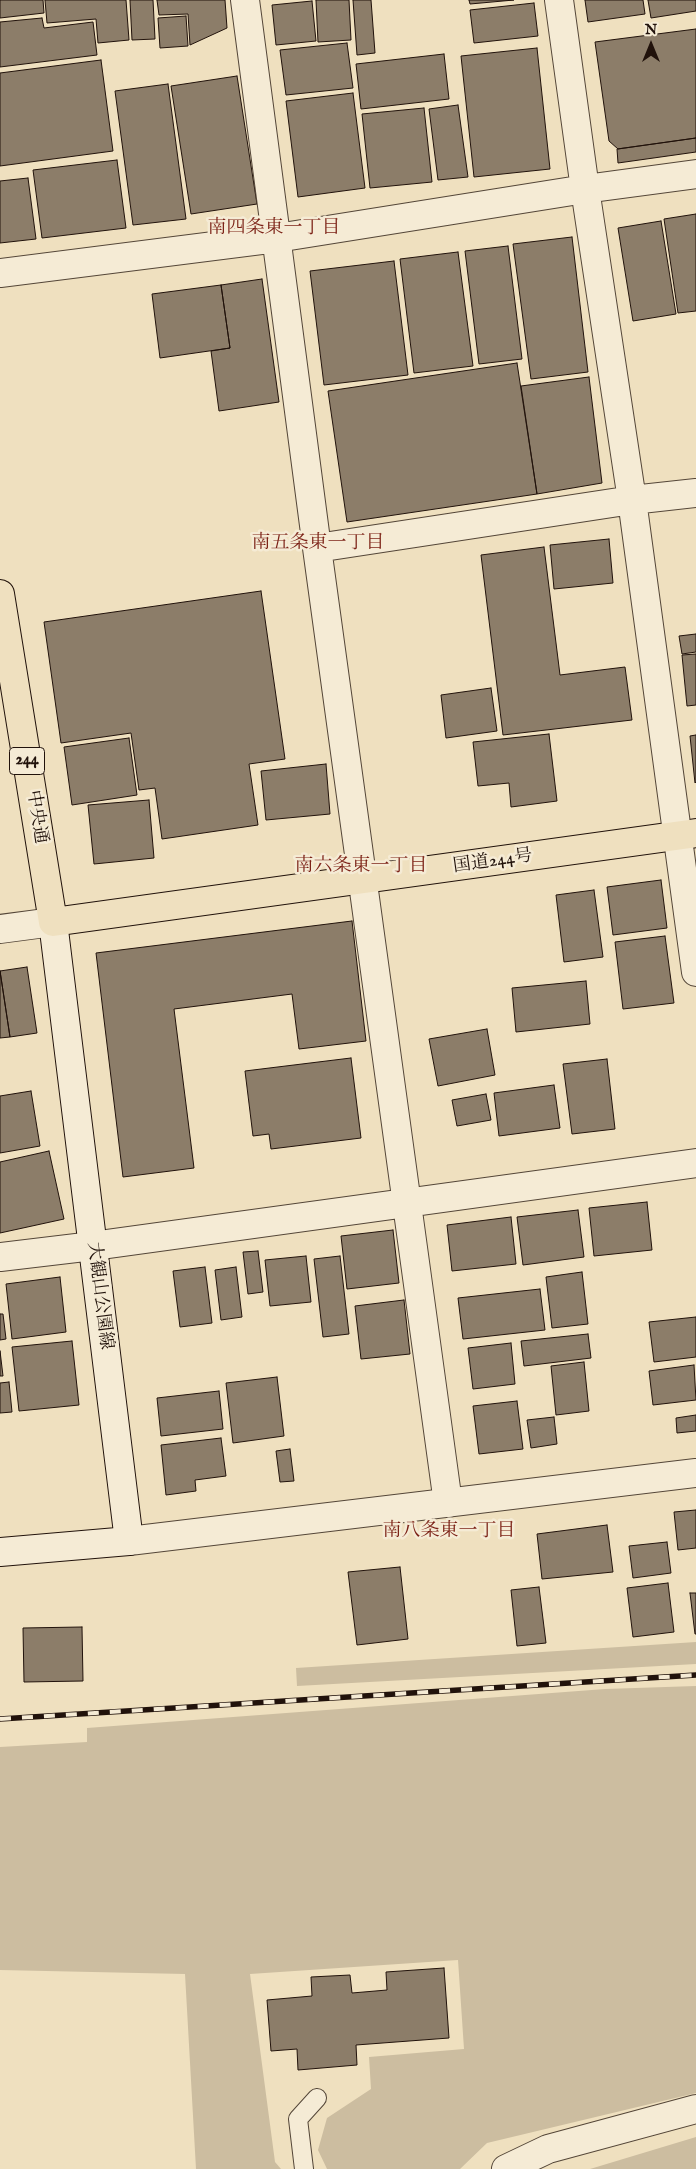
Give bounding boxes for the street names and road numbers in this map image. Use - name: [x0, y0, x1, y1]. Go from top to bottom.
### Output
- road number: 244: [10, 748, 44, 774]
- street label: 中央通: [21, 789, 51, 845]
- street label: 国道244号: [452, 846, 534, 878]
- street label: 大観山公園線: [82, 1241, 116, 1351]

